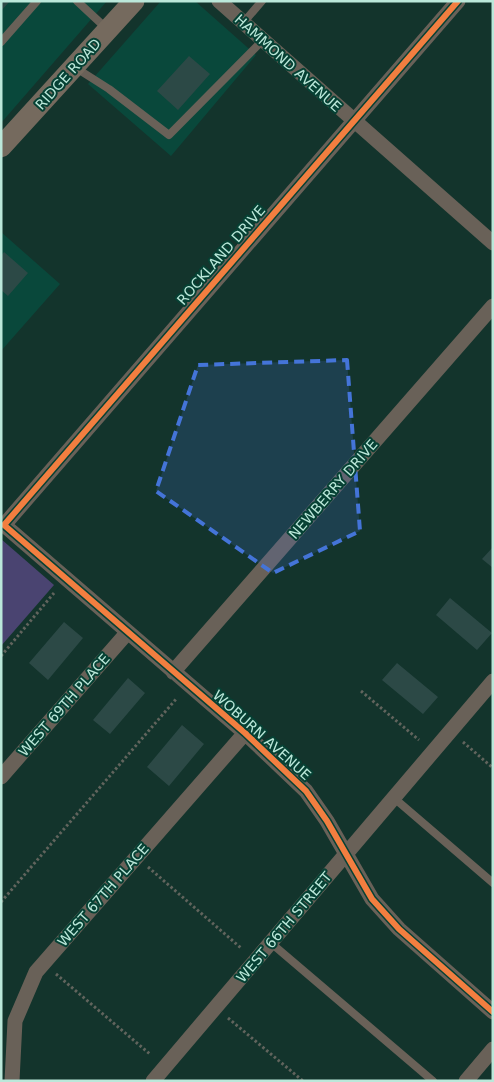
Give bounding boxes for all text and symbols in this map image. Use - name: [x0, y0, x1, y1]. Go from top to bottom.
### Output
- street label: HAMMOND AVENUE: [231, 11, 345, 115]
- street label: RIDGE ROAD: [32, 35, 104, 113]
- street label: ROCKLAND DRIVE: [174, 202, 268, 308]
- street label: NEWBERRY DRIVE: [286, 436, 380, 542]
- street label: WEST 69TH PLACE: [15, 651, 113, 759]
- street label: WOBURN AVENUE: [210, 687, 314, 783]
- street label: WEST 67TH PLACE: [54, 841, 152, 949]
- street label: WEST 66TH STREET: [233, 868, 335, 986]

